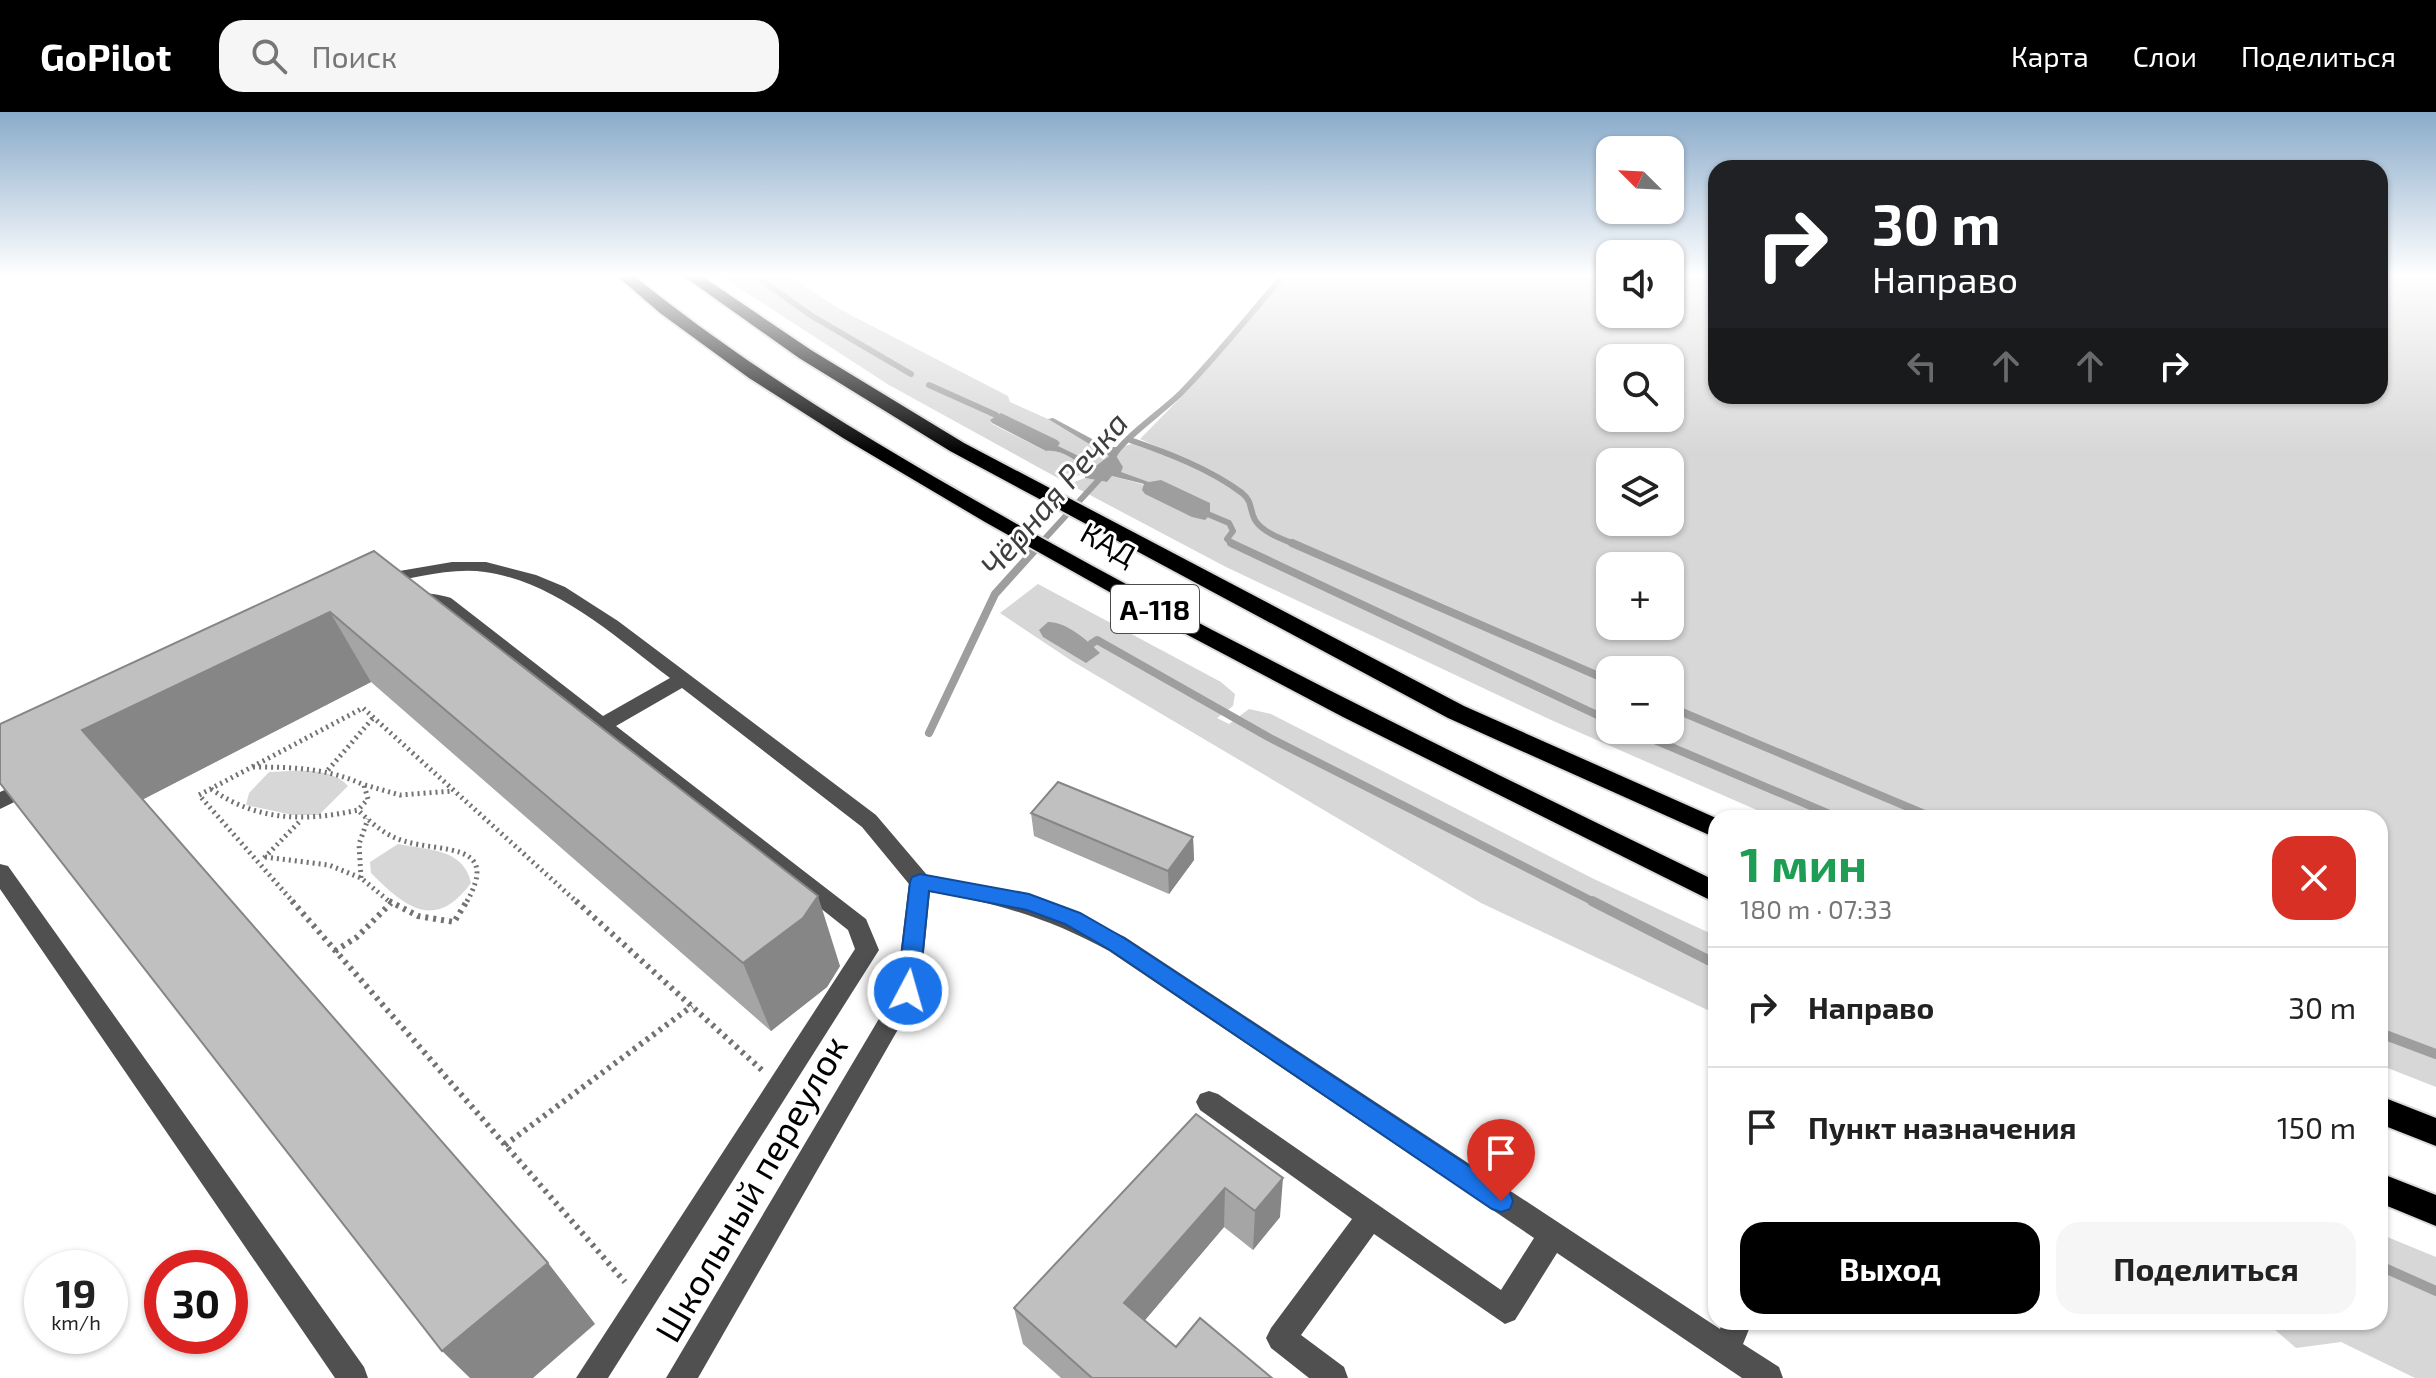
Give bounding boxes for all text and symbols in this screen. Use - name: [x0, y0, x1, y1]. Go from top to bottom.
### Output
- search box: [219, 20, 779, 92]
- text: GoPilot: [40, 33, 171, 79]
- icon: search: [247, 34, 291, 78]
- text: Поиск: [311, 38, 397, 74]
- text: Карта: [2011, 39, 2089, 73]
- text: Слои: [2133, 39, 2197, 73]
- text: Поделиться: [2241, 39, 2396, 73]
- north arrow: [1596, 136, 1684, 224]
- map controls: [1596, 136, 1684, 744]
- text: 30 m: [1872, 189, 2001, 256]
- icon: right: [1740, 192, 1844, 296]
- button: sound: [1596, 240, 1684, 328]
- text: Направо: [1872, 257, 2018, 300]
- button: search: [1596, 344, 1684, 432]
- icon: left: [1900, 344, 1944, 388]
- icon: ahead: [1984, 344, 2028, 388]
- icon: ahead: [2068, 344, 2112, 388]
- icon: right: [2152, 344, 2196, 388]
- water label: Чёрная Речка: [971, 403, 1135, 583]
- button: layers: [1596, 448, 1684, 536]
- street label: КАД: [1075, 513, 1143, 573]
- button: +: [1596, 552, 1684, 640]
- road number: А-118: [1111, 585, 1199, 633]
- button: −: [1596, 656, 1684, 744]
- text: 1 мин: [1740, 834, 1867, 892]
- button: close: [2272, 836, 2356, 920]
- text: 180 m · 07:33: [1740, 893, 1892, 924]
- position arrow: [866, 949, 950, 1033]
- icon: right: [1740, 985, 1784, 1029]
- text: Направо: [1808, 989, 1934, 1025]
- text: 30 m: [2288, 989, 2356, 1025]
- street label: Школьный переулок: [645, 1027, 856, 1349]
- icon: arrive: [1740, 1105, 1784, 1149]
- text: Пункт назначения: [1808, 1109, 2076, 1145]
- text: 150 m: [2277, 1109, 2356, 1145]
- pin: [1467, 1119, 1535, 1201]
- icon: arrive: [1479, 1131, 1523, 1175]
- button: Выход: [1740, 1222, 2040, 1314]
- button: Поделиться: [2056, 1222, 2356, 1314]
- speed limit sign: 30: [144, 1250, 248, 1354]
- text: 19: [56, 1268, 96, 1316]
- text: km/h: [51, 1310, 101, 1334]

